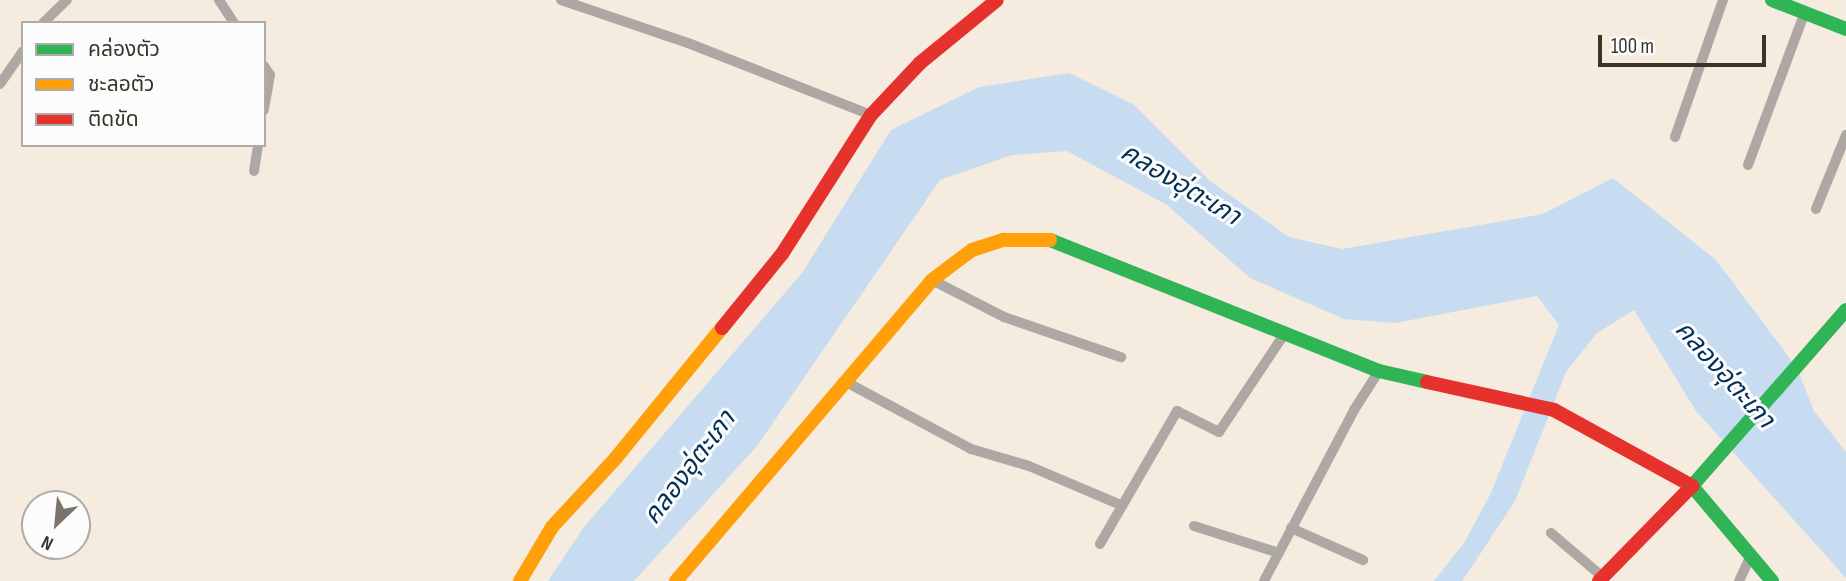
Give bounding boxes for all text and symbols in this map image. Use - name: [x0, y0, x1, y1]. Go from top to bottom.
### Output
- legend: [21, 21, 266, 147]
- scale bar: [1601, 21, 1769, 65]
- text: 100 m: [1611, 34, 1654, 59]
- text: คล่องตัว: [88, 37, 160, 62]
- text: ชะลอตัว: [88, 72, 154, 97]
- text: ติดขัด: [88, 107, 139, 132]
- water label: คลองอุ่ตะเภา: [1115, 137, 1245, 233]
- water label: คลองอุ่ตะเภา: [1668, 315, 1780, 435]
- water label: คลองอุ่ตะเภา: [637, 405, 743, 531]
- north arrow: [21, 490, 91, 560]
- text: N: [38, 530, 57, 555]

